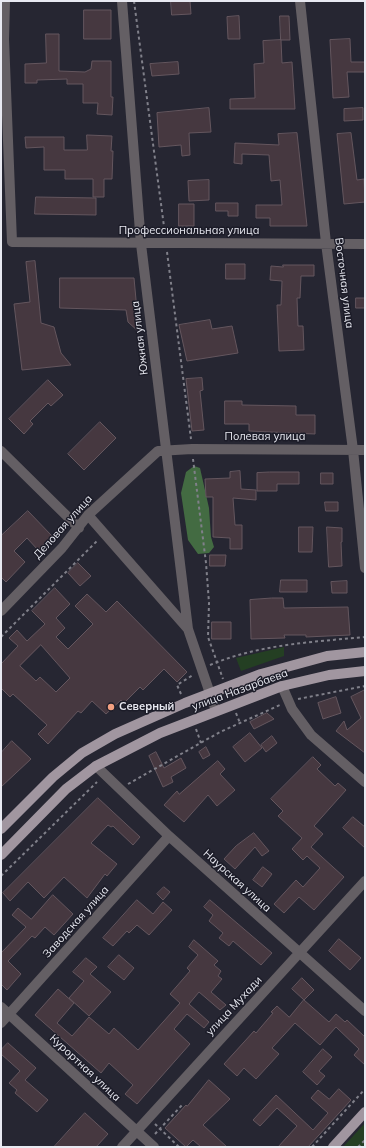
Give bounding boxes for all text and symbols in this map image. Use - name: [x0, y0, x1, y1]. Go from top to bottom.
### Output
- street label: Профессиональная улица: [119, 224, 259, 238]
- street label: Восточная улица: [332, 237, 356, 329]
- street label: Южная улица: [129, 300, 151, 376]
- street label: Полевая улица: [224, 430, 306, 444]
- street label: Деловая улица: [31, 492, 95, 562]
- street label: улица Назарбаева: [190, 667, 290, 713]
- place label: Северный: [119, 700, 174, 714]
- marker: Северный: [106, 702, 116, 712]
- street label: Наурская улица: [200, 847, 274, 915]
- street label: Заводская улица: [40, 883, 112, 961]
- street label: улица Мухади: [203, 974, 265, 1038]
- street label: Курортная улица: [47, 1032, 123, 1104]

